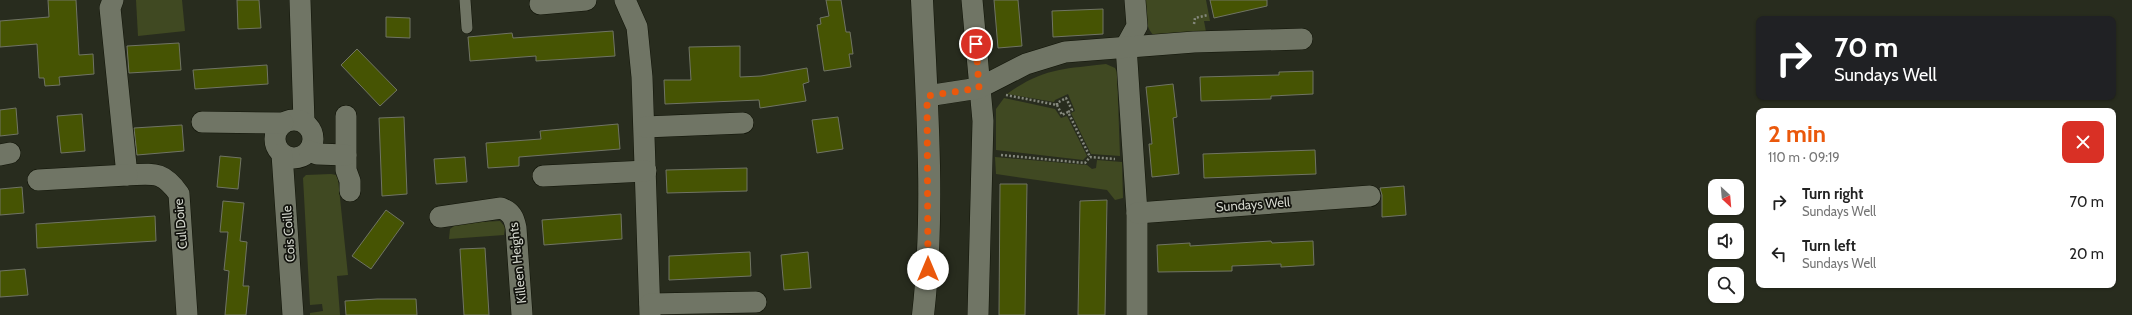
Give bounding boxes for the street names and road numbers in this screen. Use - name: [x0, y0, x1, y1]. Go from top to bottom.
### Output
- street label: Sundays Well: [1215, 193, 1291, 215]
- street label: Cul Doire: [170, 198, 190, 250]
- street label: Cois Coille: [278, 205, 298, 263]
- street label: Killeen Heights: [505, 221, 529, 304]

